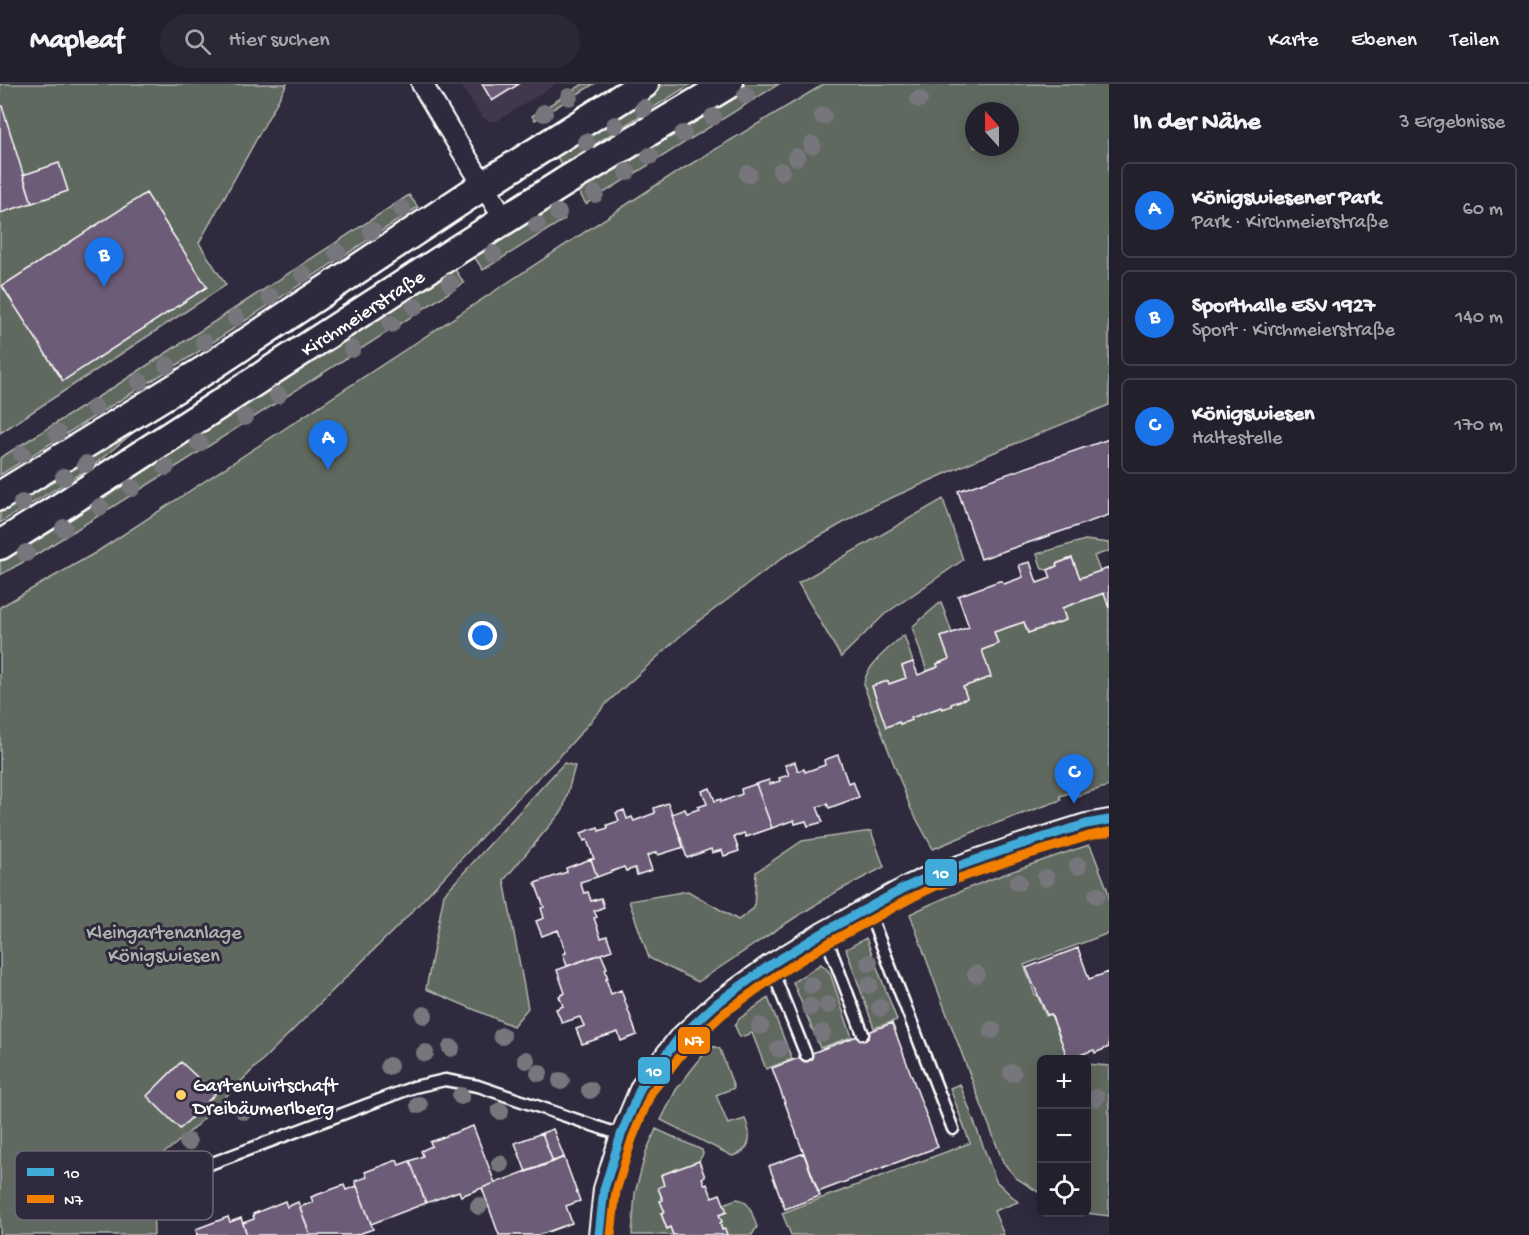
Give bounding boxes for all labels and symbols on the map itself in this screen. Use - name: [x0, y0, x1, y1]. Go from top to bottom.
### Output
- north arrow: [965, 102, 1019, 156]
- pin: B: [84, 238, 124, 287]
- street label: Kirchmeierstraße: [298, 266, 430, 363]
- pin: A: [308, 420, 348, 470]
- your location: [468, 621, 497, 650]
- pin: C: [1054, 754, 1094, 804]
- line badge: 10: [924, 858, 958, 887]
- text: 10: [932, 866, 949, 885]
- park label: Kleingartenanlage Königswiesen: [87, 923, 242, 969]
- line badge: N7: [677, 1026, 711, 1055]
- text: N7: [685, 1034, 704, 1053]
- line badge: 10: [637, 1056, 671, 1085]
- text: 10: [645, 1064, 662, 1083]
- place label: Gartenwirtschaft Dreibäumerlberg: [191, 1076, 339, 1122]
- marker: Gartenwirtschaft Dreibäumerlberg: [174, 1088, 188, 1102]
- legend: [15, 1151, 213, 1220]
- text: 10: [63, 1166, 80, 1185]
- text: N7: [64, 1193, 83, 1212]

